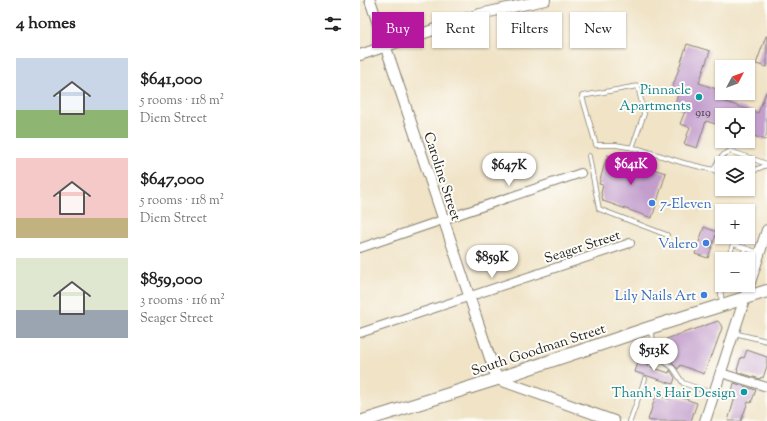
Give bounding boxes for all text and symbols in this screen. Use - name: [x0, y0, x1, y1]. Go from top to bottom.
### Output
- text: 4 homes: [16, 12, 76, 36]
- chip: Buy: [372, 12, 424, 48]
- chip: Rent: [432, 12, 489, 48]
- chip: Filters: [497, 12, 562, 48]
- chip: New: [570, 12, 626, 48]
- icon: filters: [322, 13, 344, 35]
- north arrow: [715, 60, 755, 100]
- map controls: [715, 60, 755, 292]
- text: $641,000: [140, 68, 202, 92]
- icon: home: [48, 74, 96, 122]
- place label: Pinnacle Apartments: [619, 81, 691, 117]
- text: 5 rooms · 118 m²: [140, 92, 224, 110]
- marker: Pinnacle Apartments: [694, 92, 704, 102]
- house number: 919: [695, 104, 711, 122]
- button: locate: [715, 108, 755, 148]
- text: Diem Street: [140, 110, 207, 128]
- street label: Caroline Street: [417, 130, 465, 224]
- pin: $641K: [603, 152, 659, 186]
- pin: $647K: [481, 153, 537, 187]
- text: $641K: [614, 156, 648, 174]
- button: layers: [715, 156, 755, 196]
- text: $647K: [491, 157, 527, 175]
- text: $647,000: [140, 168, 204, 192]
- icon: home: [48, 174, 96, 222]
- text: 5 rooms · 118 m²: [140, 192, 224, 210]
- place label: 7-Eleven: [660, 195, 712, 215]
- marker: 7-Eleven: [647, 198, 657, 208]
- button: +: [715, 204, 755, 244]
- text: Diem Street: [140, 210, 207, 228]
- street label: Seager Street: [542, 226, 623, 270]
- place label: Valero: [658, 235, 698, 255]
- marker: Valero: [701, 238, 711, 248]
- pin: $859K: [464, 245, 520, 279]
- text: $859K: [475, 249, 509, 267]
- button: −: [715, 252, 755, 292]
- text: $859,000: [140, 268, 202, 292]
- icon: home: [48, 274, 96, 322]
- place label: Lily Nails Art: [615, 287, 696, 307]
- marker: Lily Nails Art: [699, 290, 709, 300]
- text: 3 rooms · 116 m²: [140, 292, 225, 310]
- text: Seager Street: [140, 310, 213, 328]
- street label: South Goodman Street: [469, 320, 609, 382]
- pin: $513K: [626, 338, 682, 372]
- text: $513K: [639, 342, 669, 360]
- place label: Thanh's Hair Design: [612, 384, 736, 404]
- marker: Thanh's Hair Design: [739, 387, 749, 397]

